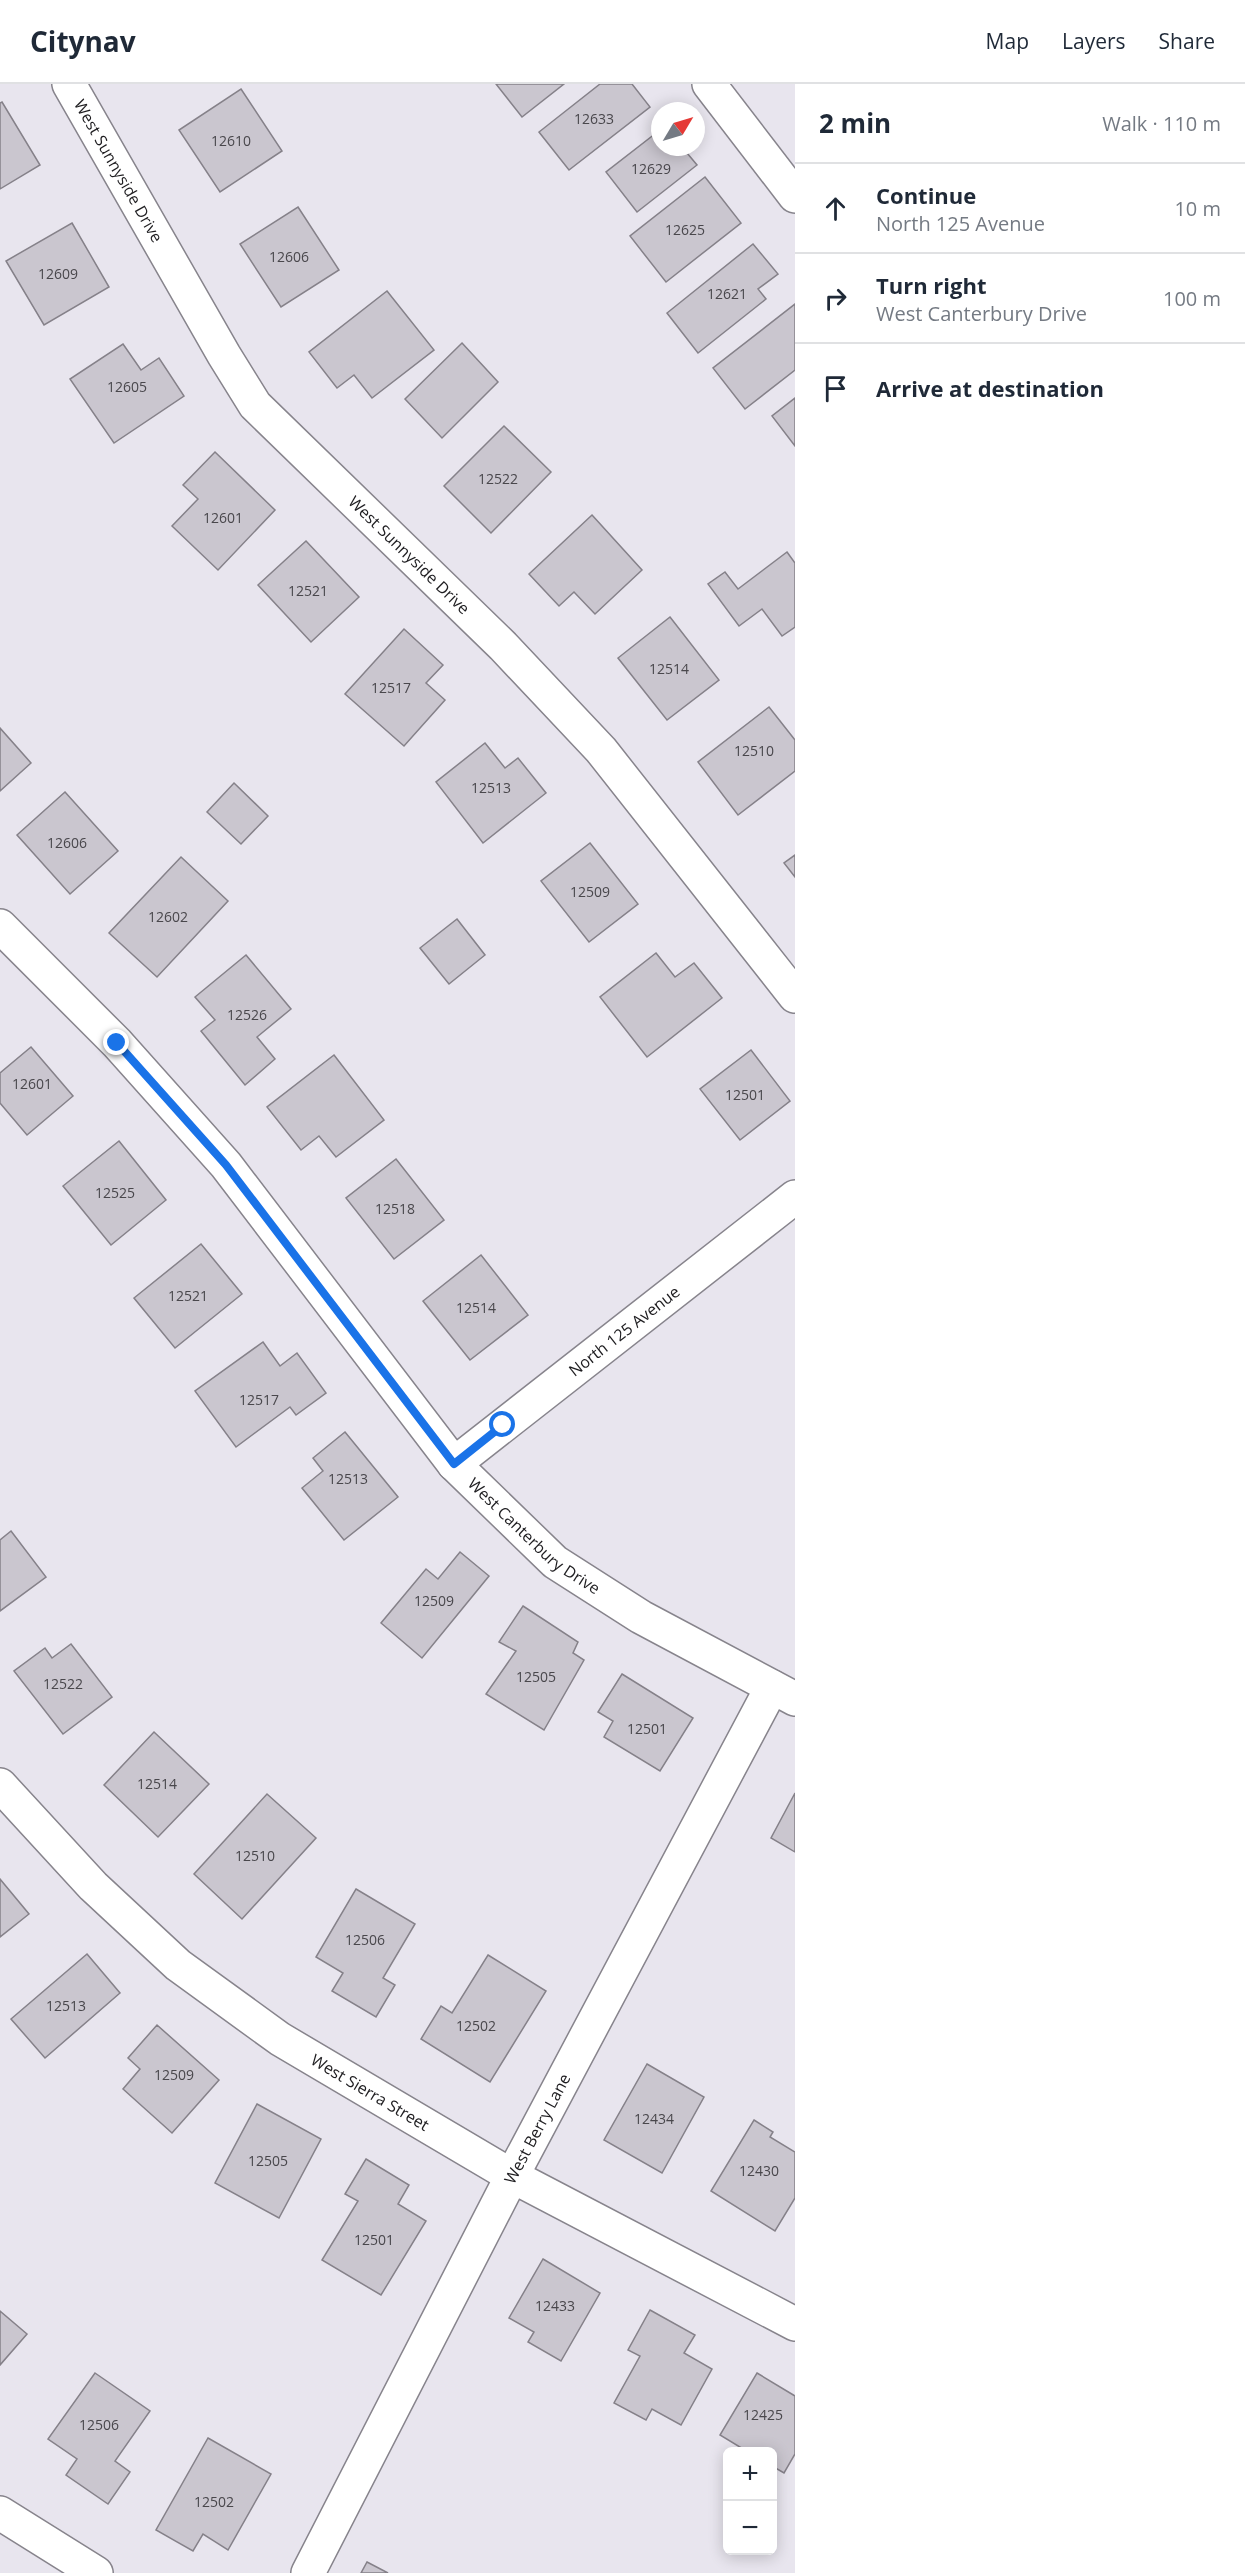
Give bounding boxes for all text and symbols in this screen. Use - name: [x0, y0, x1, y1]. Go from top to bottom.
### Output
- text: Citynav: [30, 22, 136, 60]
- text: Map: [986, 27, 1029, 55]
- text: Layers: [1062, 27, 1126, 55]
- text: Share: [1159, 27, 1215, 55]
- street label: West Sunnyside Drive: [69, 95, 168, 246]
- north arrow: [651, 102, 705, 156]
- text: 2 min: [819, 105, 891, 141]
- house number: 12633: [574, 109, 614, 128]
- text: Walk · 110 m: [1102, 110, 1221, 137]
- house number: 12610: [211, 131, 251, 150]
- house number: 12629: [631, 159, 671, 178]
- text: Continue: [876, 180, 976, 210]
- icon: ahead: [819, 192, 852, 225]
- text: 10 m: [1174, 195, 1221, 222]
- text: North 125 Avenue: [876, 210, 1045, 237]
- house number: 12625: [665, 220, 705, 239]
- house number: 12606: [269, 247, 309, 266]
- house number: 12609: [38, 264, 78, 283]
- text: Turn right: [876, 270, 987, 300]
- icon: right: [819, 282, 852, 315]
- house number: 12621: [707, 284, 747, 303]
- text: 100 m: [1163, 285, 1221, 312]
- text: West Canterbury Drive: [876, 300, 1087, 327]
- icon: arrive: [819, 372, 852, 405]
- text: Arrive at destination: [876, 373, 1104, 403]
- house number: 12605: [107, 377, 147, 396]
- house number: 12522: [478, 469, 518, 488]
- street label: West Sunnyside Drive: [344, 491, 475, 619]
- house number: 12601: [203, 508, 243, 527]
- house number: 12521: [288, 581, 328, 600]
- house number: 12514: [649, 659, 689, 678]
- house number: 12517: [371, 678, 411, 697]
- house number: 12510: [734, 741, 774, 760]
- house number: 12513: [471, 778, 511, 797]
- house number: 12606: [47, 833, 87, 852]
- house number: 12509: [570, 882, 610, 901]
- house number: 12602: [148, 907, 188, 926]
- house number: 12526: [227, 1005, 267, 1024]
- route end: [103, 1029, 129, 1055]
- house number: 12601: [12, 1074, 52, 1093]
- house number: 12501: [725, 1085, 765, 1104]
- house number: 12525: [95, 1183, 135, 1202]
- house number: 12518: [375, 1199, 415, 1218]
- street label: North 125 Avenue: [564, 1280, 684, 1381]
- house number: 12521: [168, 1286, 208, 1305]
- house number: 12514: [456, 1298, 496, 1317]
- house number: 12517: [239, 1390, 279, 1409]
- route start: [489, 1411, 515, 1437]
- house number: 12513: [328, 1469, 368, 1488]
- street label: West Canterbury Drive: [463, 1472, 604, 1599]
- house number: 12509: [414, 1591, 454, 1610]
- house number: 12505: [516, 1667, 556, 1686]
- house number: 12522: [43, 1674, 83, 1693]
- house number: 12501: [627, 1719, 667, 1738]
- house number: 12514: [137, 1774, 177, 1793]
- house number: 12510: [235, 1846, 275, 1865]
- house number: 12506: [345, 1930, 385, 1949]
- house number: 12513: [46, 1996, 86, 2015]
- house number: 12502: [456, 2016, 496, 2035]
- street label: West Sierra Street: [307, 2049, 434, 2136]
- house number: 12509: [154, 2065, 194, 2084]
- street label: West Berry Lane: [499, 2070, 576, 2188]
- house number: 12434: [634, 2109, 674, 2128]
- house number: 12505: [248, 2151, 288, 2170]
- house number: 12430: [739, 2161, 779, 2180]
- house number: 12501: [354, 2230, 394, 2249]
- house number: 12433: [535, 2296, 575, 2315]
- house number: 12425: [743, 2405, 783, 2424]
- house number: 12506: [79, 2415, 119, 2434]
- map controls: [723, 2447, 777, 2555]
- button: +: [723, 2447, 777, 2501]
- house number: 12502: [194, 2492, 234, 2511]
- button: −: [723, 2501, 777, 2555]

